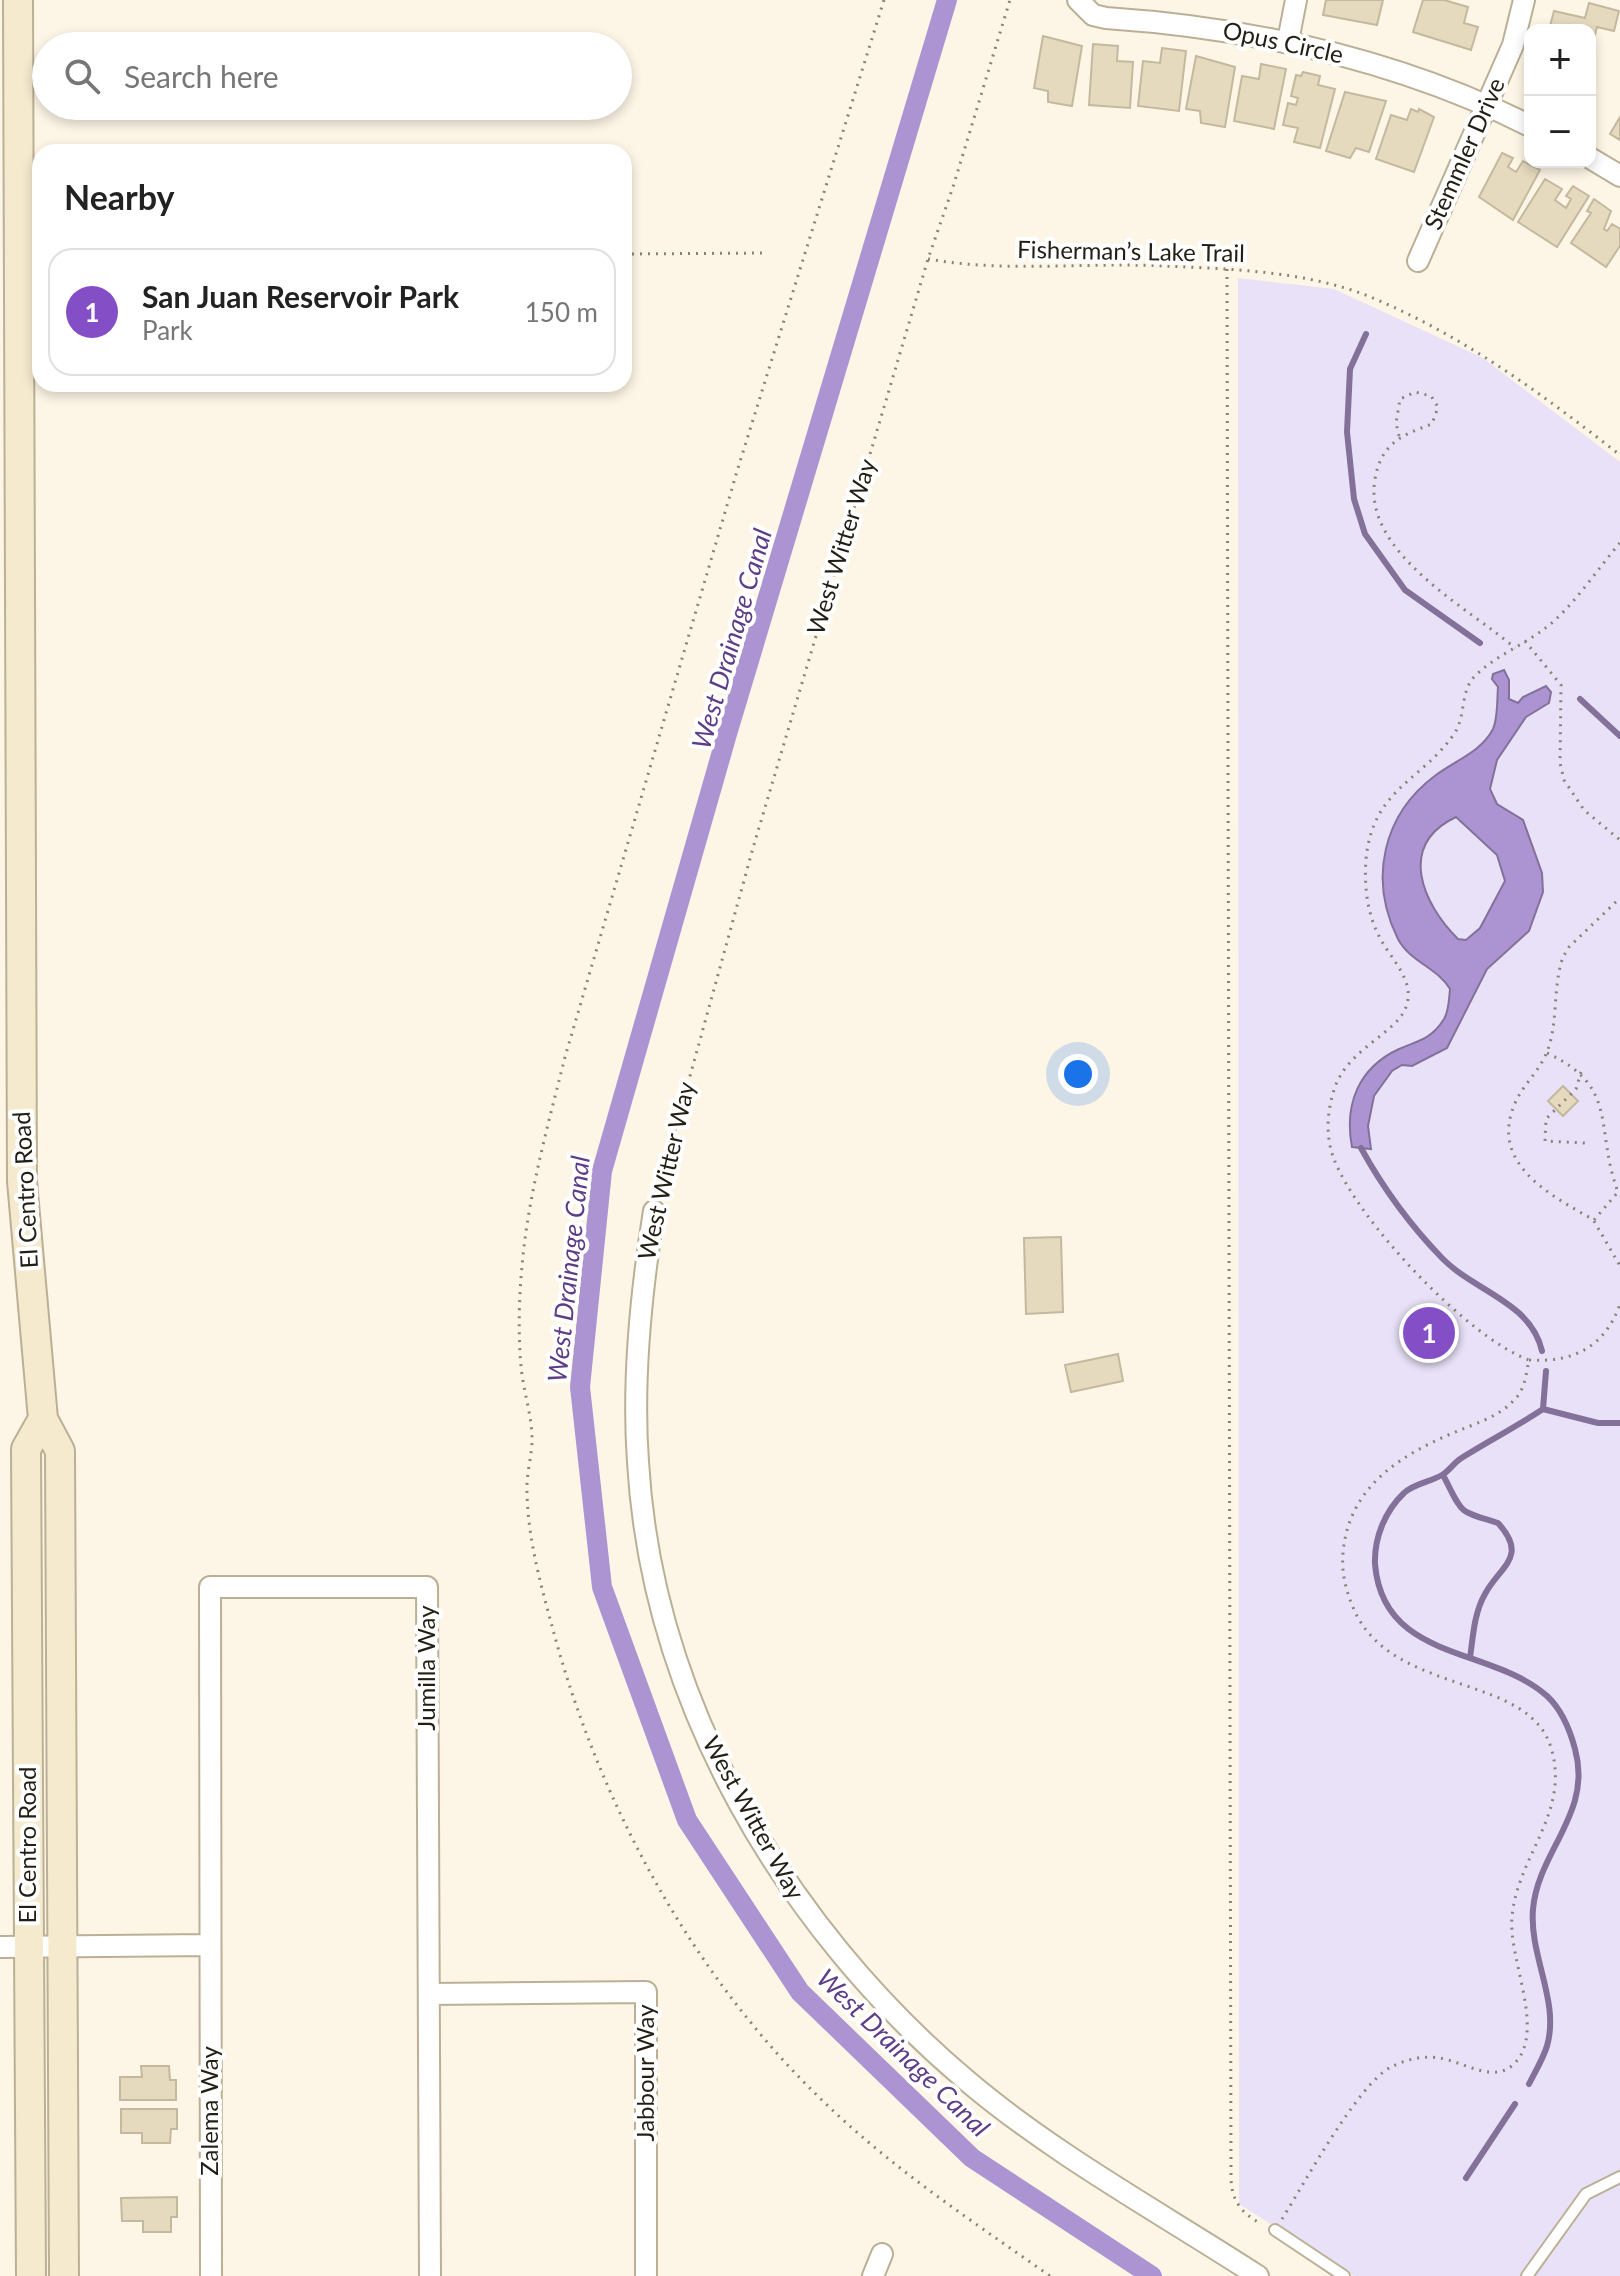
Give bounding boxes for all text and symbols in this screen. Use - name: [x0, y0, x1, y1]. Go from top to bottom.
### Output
- street label: Opus Circle: [1221, 15, 1346, 68]
- map controls: [1524, 24, 1596, 168]
- button: +: [1524, 24, 1596, 96]
- search box: [32, 32, 632, 120]
- icon: search: [60, 54, 104, 98]
- text: Search here: [124, 58, 279, 94]
- street label: Stemmler Drive: [1417, 73, 1510, 234]
- button: −: [1524, 96, 1596, 168]
- text: Nearby: [64, 176, 175, 217]
- street label: Fisherman’s Lake Trail: [1017, 234, 1245, 267]
- text: San Juan Reservoir Park: [142, 278, 459, 314]
- text: 1: [84, 296, 100, 328]
- text: 150 m: [525, 296, 598, 328]
- text: Park: [142, 314, 193, 346]
- street label: West Witter Way: [800, 455, 881, 638]
- water label: West Drainage Canal: [684, 525, 778, 752]
- your location: [1058, 1054, 1098, 1094]
- street label: West Witter Way: [631, 1078, 700, 1263]
- street label: El Centro Road: [6, 1111, 43, 1269]
- water label: West Drainage Canal: [540, 1154, 596, 1384]
- pin: 1: [1403, 1303, 1455, 1363]
- street label: Jumilla Way: [411, 1605, 440, 1731]
- street label: West Witter Way: [697, 1731, 811, 1904]
- street label: El Centro Road: [12, 1766, 41, 1924]
- water label: West Drainage Canal: [811, 1962, 997, 2143]
- street label: Jabbour Way: [630, 2004, 659, 2142]
- street label: Zalema Way: [194, 2046, 223, 2176]

